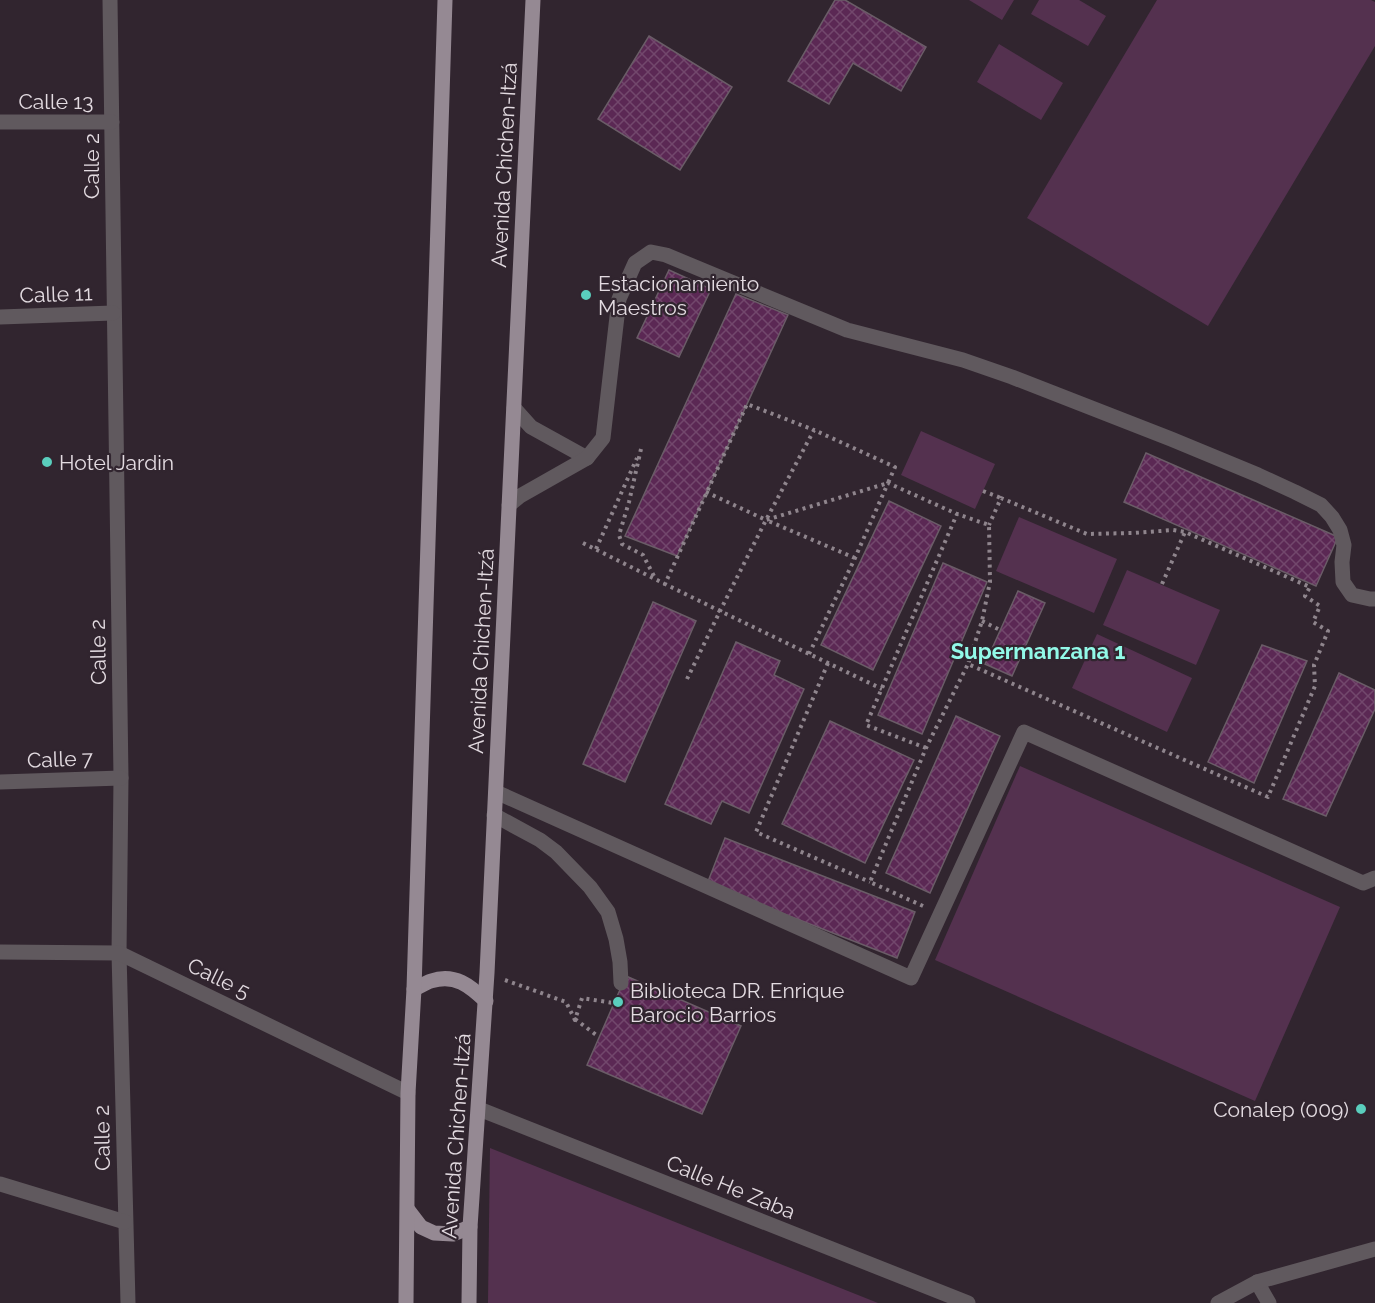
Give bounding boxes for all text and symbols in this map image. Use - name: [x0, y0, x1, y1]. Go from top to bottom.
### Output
- street label: Avenida Chichen-Itzá: [486, 62, 522, 268]
- street label: Calle 13: [18, 89, 94, 114]
- street label: Calle 2: [79, 133, 104, 199]
- place label: Estacionamiento Maestros: [598, 271, 759, 320]
- street label: Calle 11: [19, 280, 93, 308]
- marker: Estacionamiento Maestros: [579, 288, 593, 302]
- place label: Hotel Jardin: [59, 450, 174, 475]
- marker: Hotel Jardin: [40, 455, 54, 469]
- street label: Avenida Chichen-Itzá: [463, 548, 499, 754]
- street label: Calle 2: [85, 619, 111, 685]
- district label: Supermanzana 1: [951, 638, 1125, 664]
- street label: Calle 7: [26, 745, 94, 773]
- street label: Calle 5: [184, 952, 254, 1004]
- place label: Biblioteca DR. Enrique Barocio Barrios: [630, 978, 844, 1027]
- marker: Biblioteca DR. Enrique Barocio Barrios: [611, 995, 625, 1009]
- street label: Avenida Chichen-Itzá: [436, 1033, 476, 1239]
- place label: Conalep (009): [1213, 1097, 1349, 1122]
- marker: Conalep (009): [1354, 1102, 1368, 1116]
- street label: Calle 2: [89, 1105, 115, 1171]
- street label: Calle He Zaba: [663, 1150, 799, 1224]

